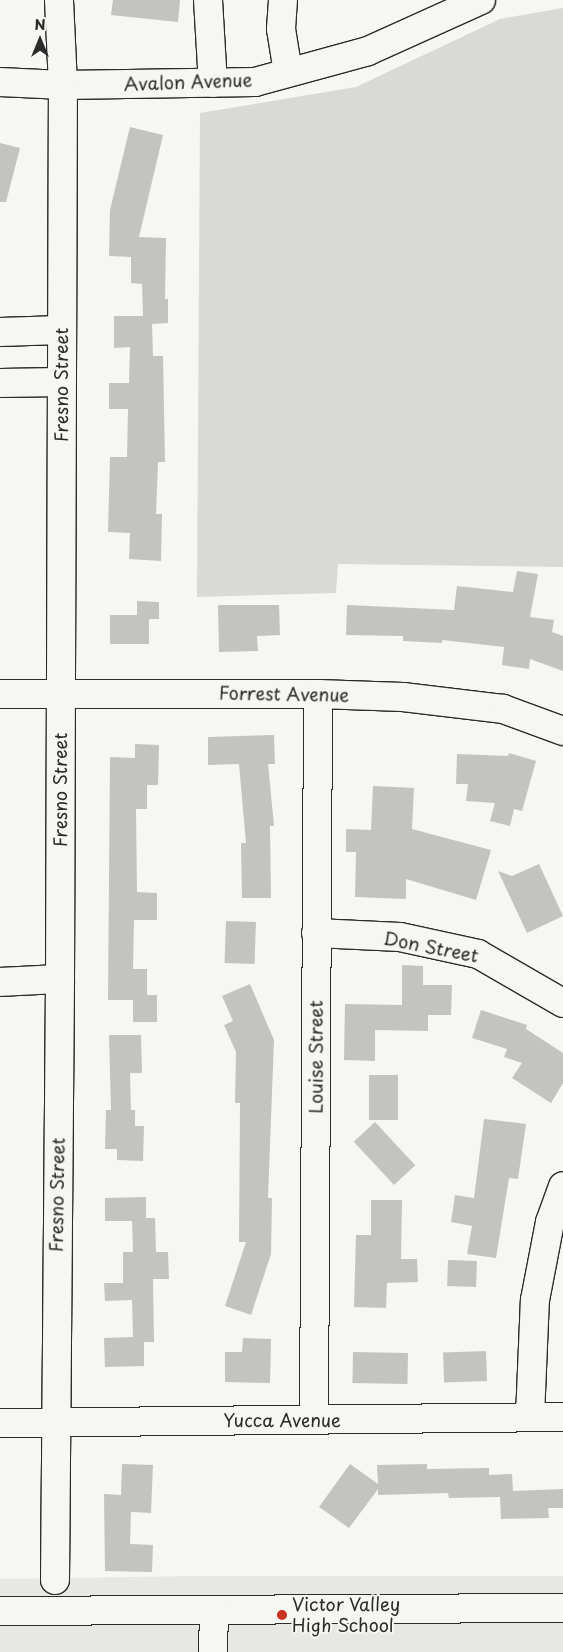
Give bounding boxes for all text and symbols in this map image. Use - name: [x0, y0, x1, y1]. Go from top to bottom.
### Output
- text: N: [34, 14, 46, 35]
- north arrow: [15, 15, 65, 65]
- street label: Avalon Avenue: [123, 69, 253, 95]
- street label: Fresno Street: [50, 327, 72, 443]
- street label: Forrest Avenue: [219, 682, 349, 706]
- street label: Fresno Street: [49, 732, 71, 848]
- street label: Don Street: [382, 927, 480, 967]
- street label: Louise Street: [305, 1001, 327, 1113]
- street label: Fresno Street: [45, 1137, 69, 1253]
- street label: Yucca Avenue: [223, 1409, 341, 1431]
- place label: Victor Valley High School: [292, 1594, 402, 1636]
- marker: Victor Valley High School: [276, 1609, 288, 1621]

